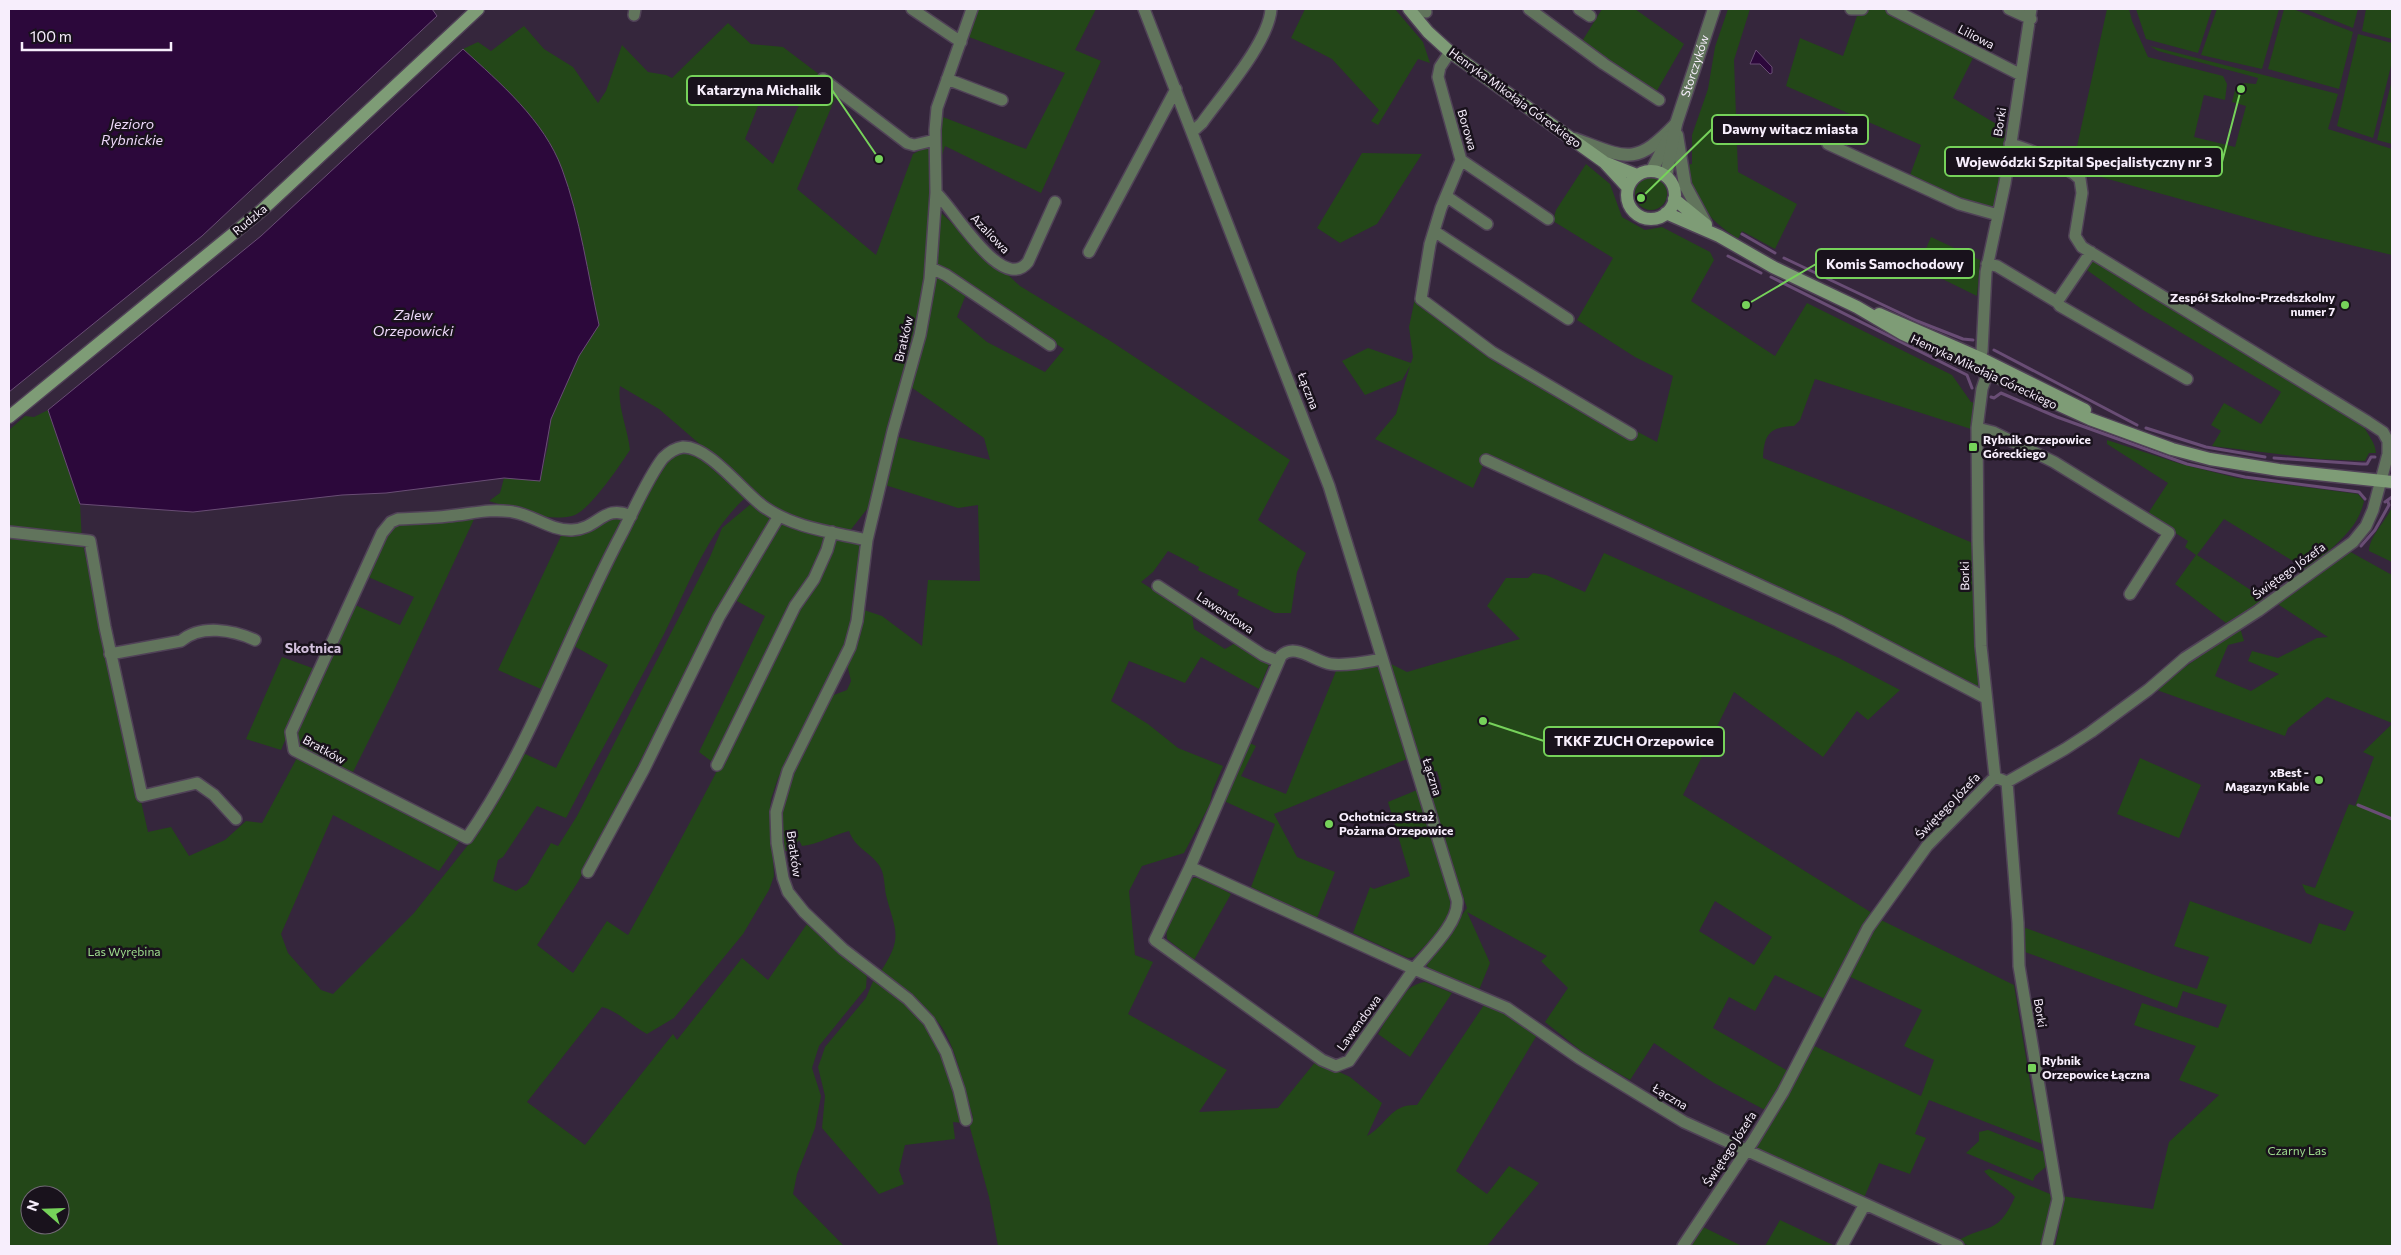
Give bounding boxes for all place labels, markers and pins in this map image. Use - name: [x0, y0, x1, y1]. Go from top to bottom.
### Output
- callout: Katarzyna Michalik: [687, 76, 832, 105]
- callout: Dawny witacz miasta: [1712, 115, 1868, 144]
- callout: Wojewódzki Szpital Specjalistyczny nr 3: [1945, 147, 2222, 176]
- callout: Komis Samochodowy: [1816, 249, 1974, 278]
- place label: Zespół Szkolno-Przedszkolny numer 7: [2170, 290, 2335, 318]
- marker: Zespół Szkolno-Przedszkolny numer 7: [2339, 299, 2351, 311]
- place label: Rybnik Orzepowice Góreckiego: [1983, 432, 2091, 460]
- marker: Rybnik Orzepowice Góreckiego: [1967, 441, 1979, 453]
- callout: TKKF ZUCH Orzepowice: [1544, 727, 1724, 756]
- place label: xBest - Magazyn Kable: [2225, 765, 2309, 793]
- marker: xBest - Magazyn Kable: [2313, 774, 2325, 786]
- place label: Ochotnicza Straż Pożarna Orzepowice: [1339, 809, 1453, 837]
- marker: Ochotnicza Straż Pożarna Orzepowice: [1323, 818, 1335, 830]
- place label: Rybnik Orzepowice Łączna: [2042, 1053, 2150, 1081]
- marker: Rybnik Orzepowice Łączna: [2026, 1062, 2038, 1074]

